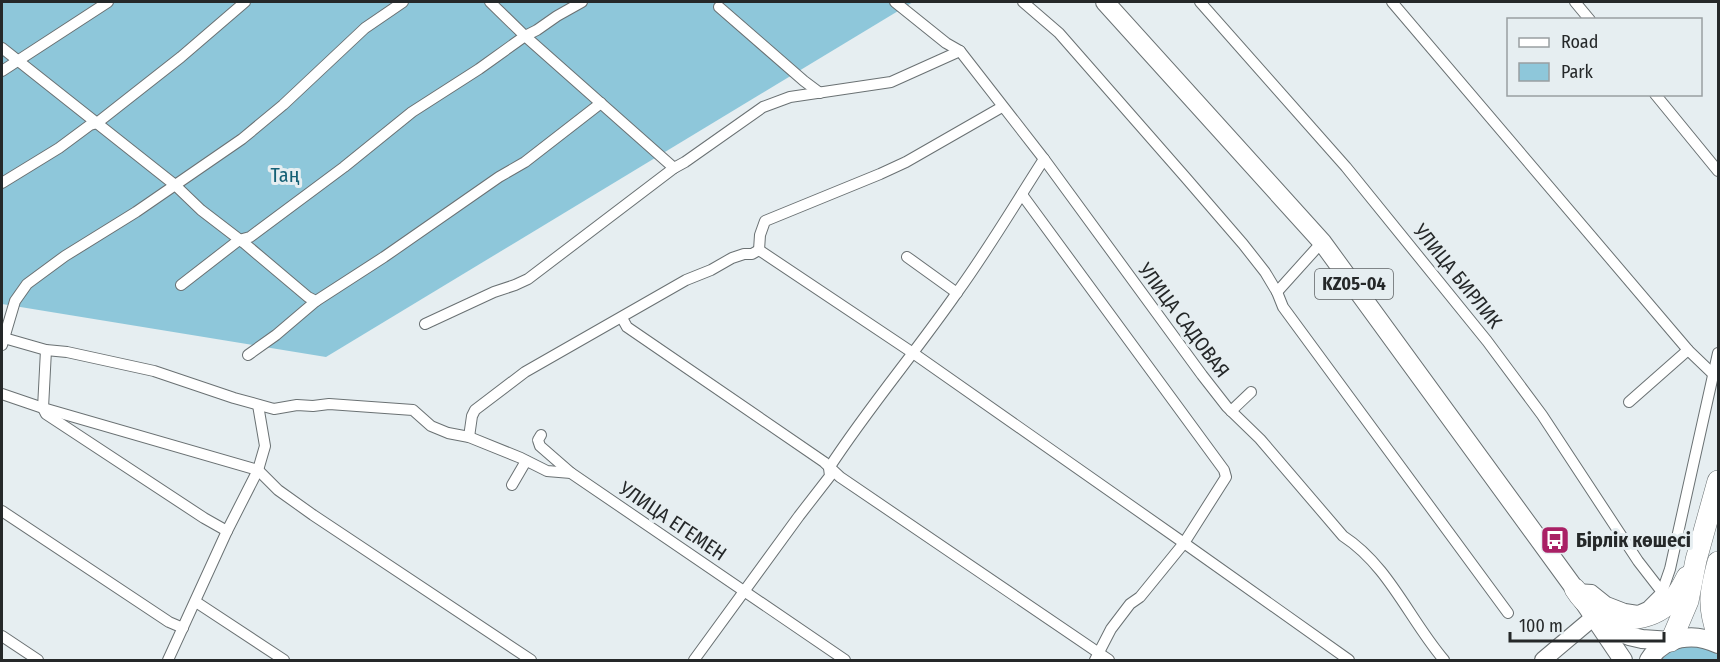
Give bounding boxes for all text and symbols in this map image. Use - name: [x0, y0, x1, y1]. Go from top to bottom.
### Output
- legend: [1507, 18, 1702, 96]
- text: Road: [1561, 31, 1598, 53]
- text: Park: [1561, 61, 1594, 83]
- park label: Таң: [271, 163, 300, 187]
- street label: УЛИЦА БИРЛИК: [1408, 218, 1507, 333]
- street label: УЛИЦА САДОВАЯ: [1133, 257, 1235, 382]
- road number: KZ05-04: [1315, 269, 1393, 299]
- street label: УЛИЦА ЕГЕМЕН: [614, 476, 731, 566]
- bus stop icon: Бірлік көшесі: [1539, 524, 1571, 556]
- place label: Бірлік көшесі: [1576, 528, 1691, 552]
- scale bar: [1510, 605, 1664, 643]
- text: 100 m: [1519, 615, 1563, 637]

